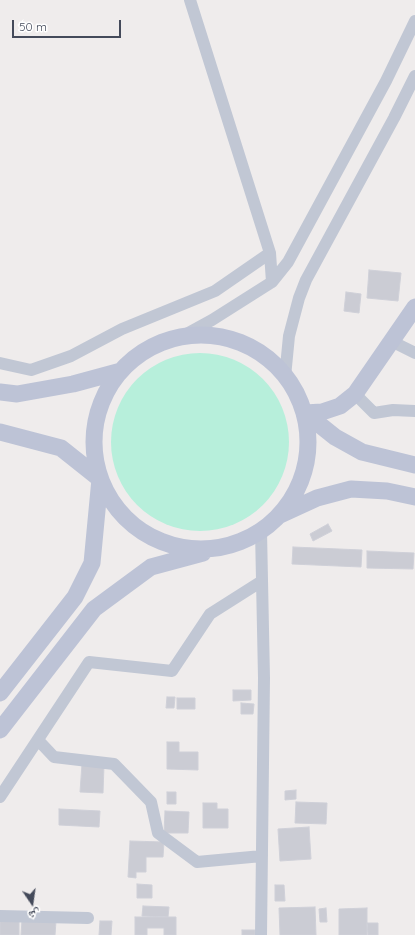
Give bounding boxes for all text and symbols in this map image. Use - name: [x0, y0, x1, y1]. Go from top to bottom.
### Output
- scale bar: [14, 12, 123, 38]
- text: 50 m: [19, 19, 47, 34]
- north arrow: [12, 883, 52, 923]
- text: ش: [27, 907, 42, 923]

